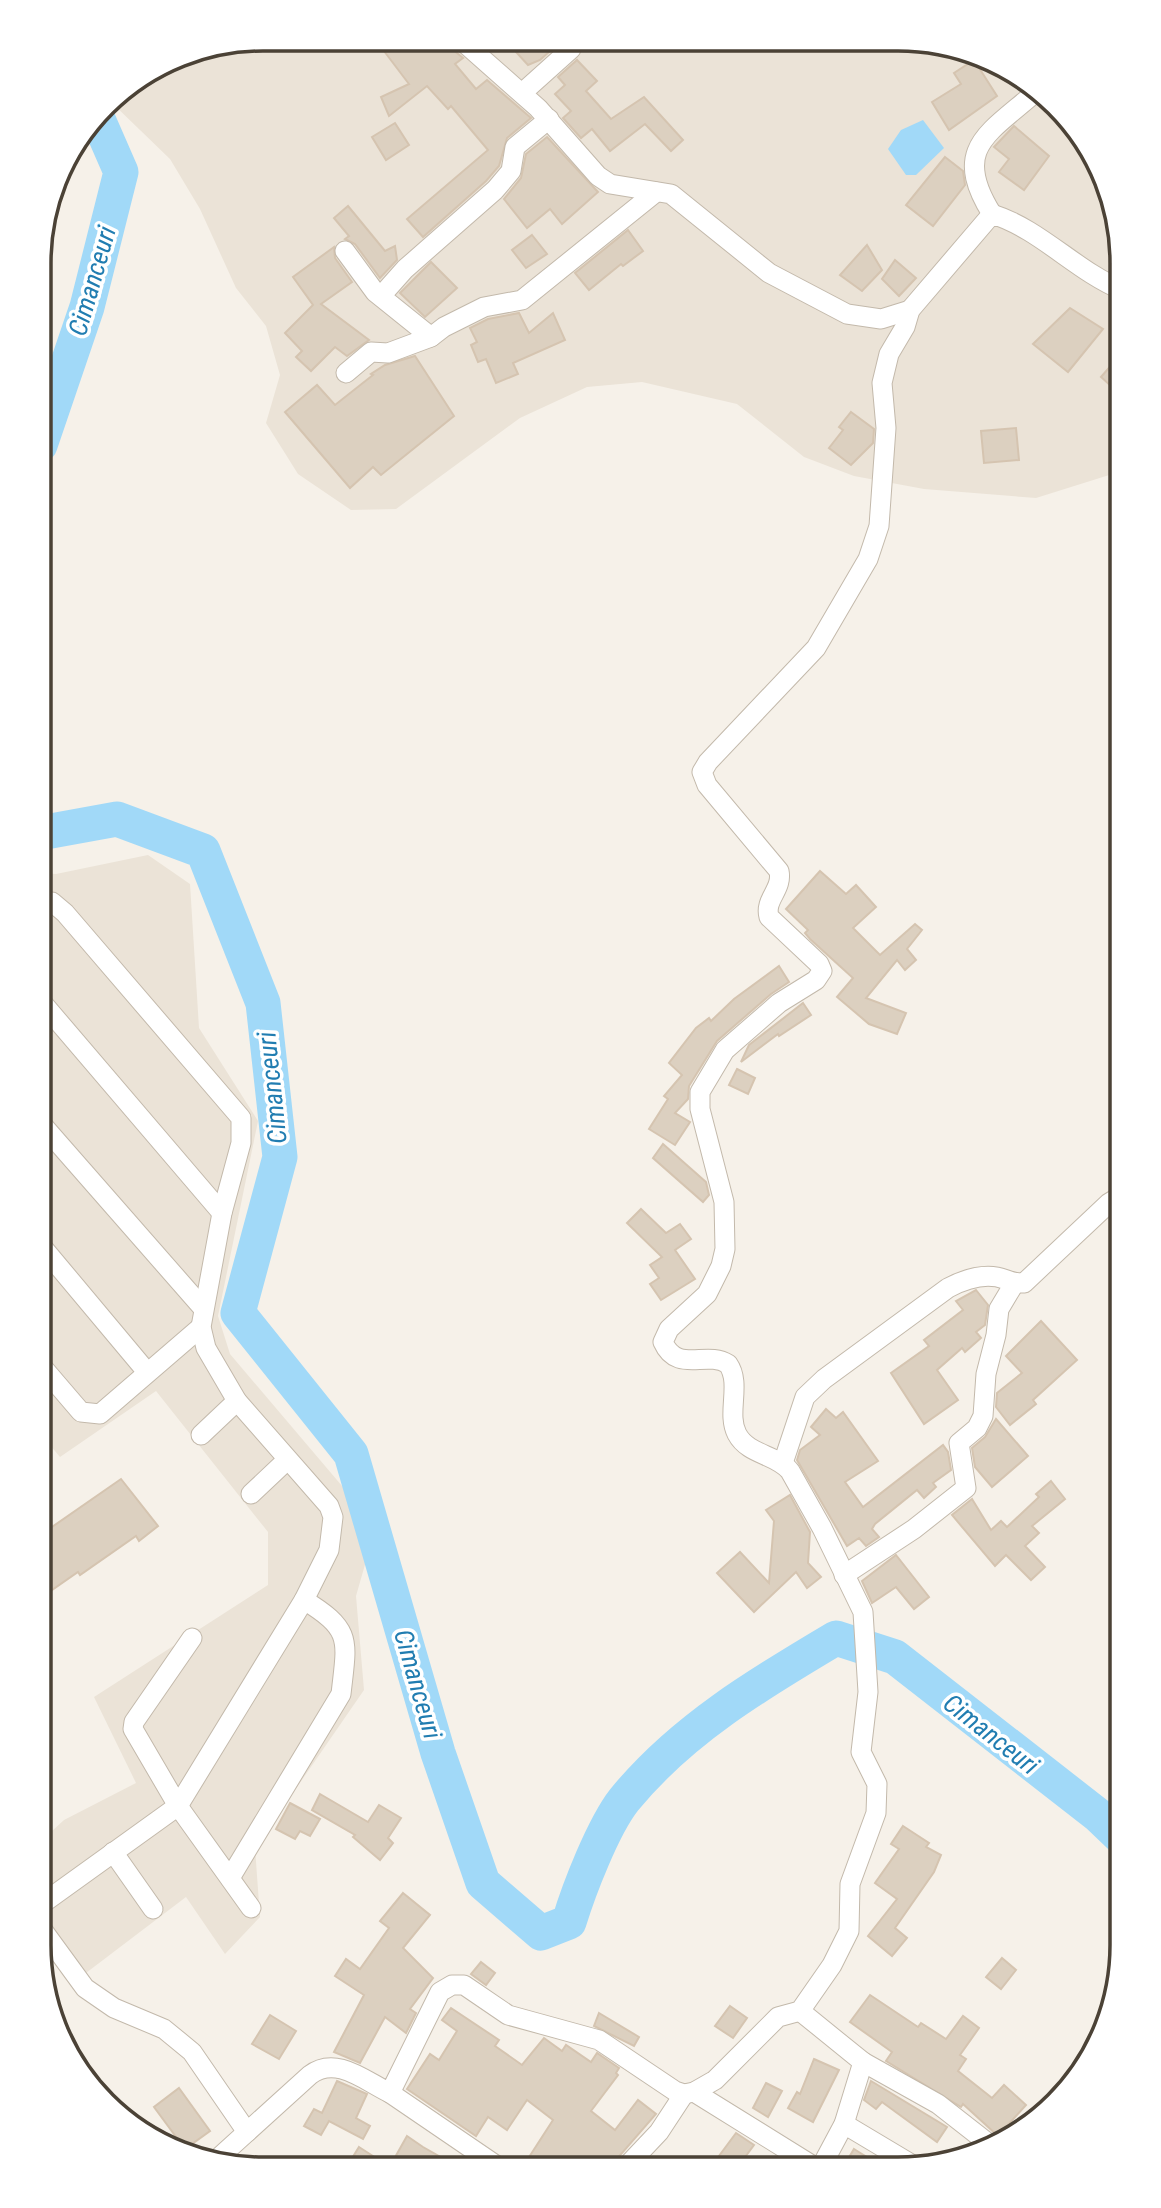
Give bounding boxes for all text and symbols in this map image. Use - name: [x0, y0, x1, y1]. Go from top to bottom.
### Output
- water label: Cimanceuri: [62, 223, 122, 339]
- water label: Cimanceuri: [251, 1030, 293, 1146]
- water label: Cimanceuri: [388, 1626, 448, 1742]
- water label: Cimanceuri: [937, 1688, 1045, 1781]

